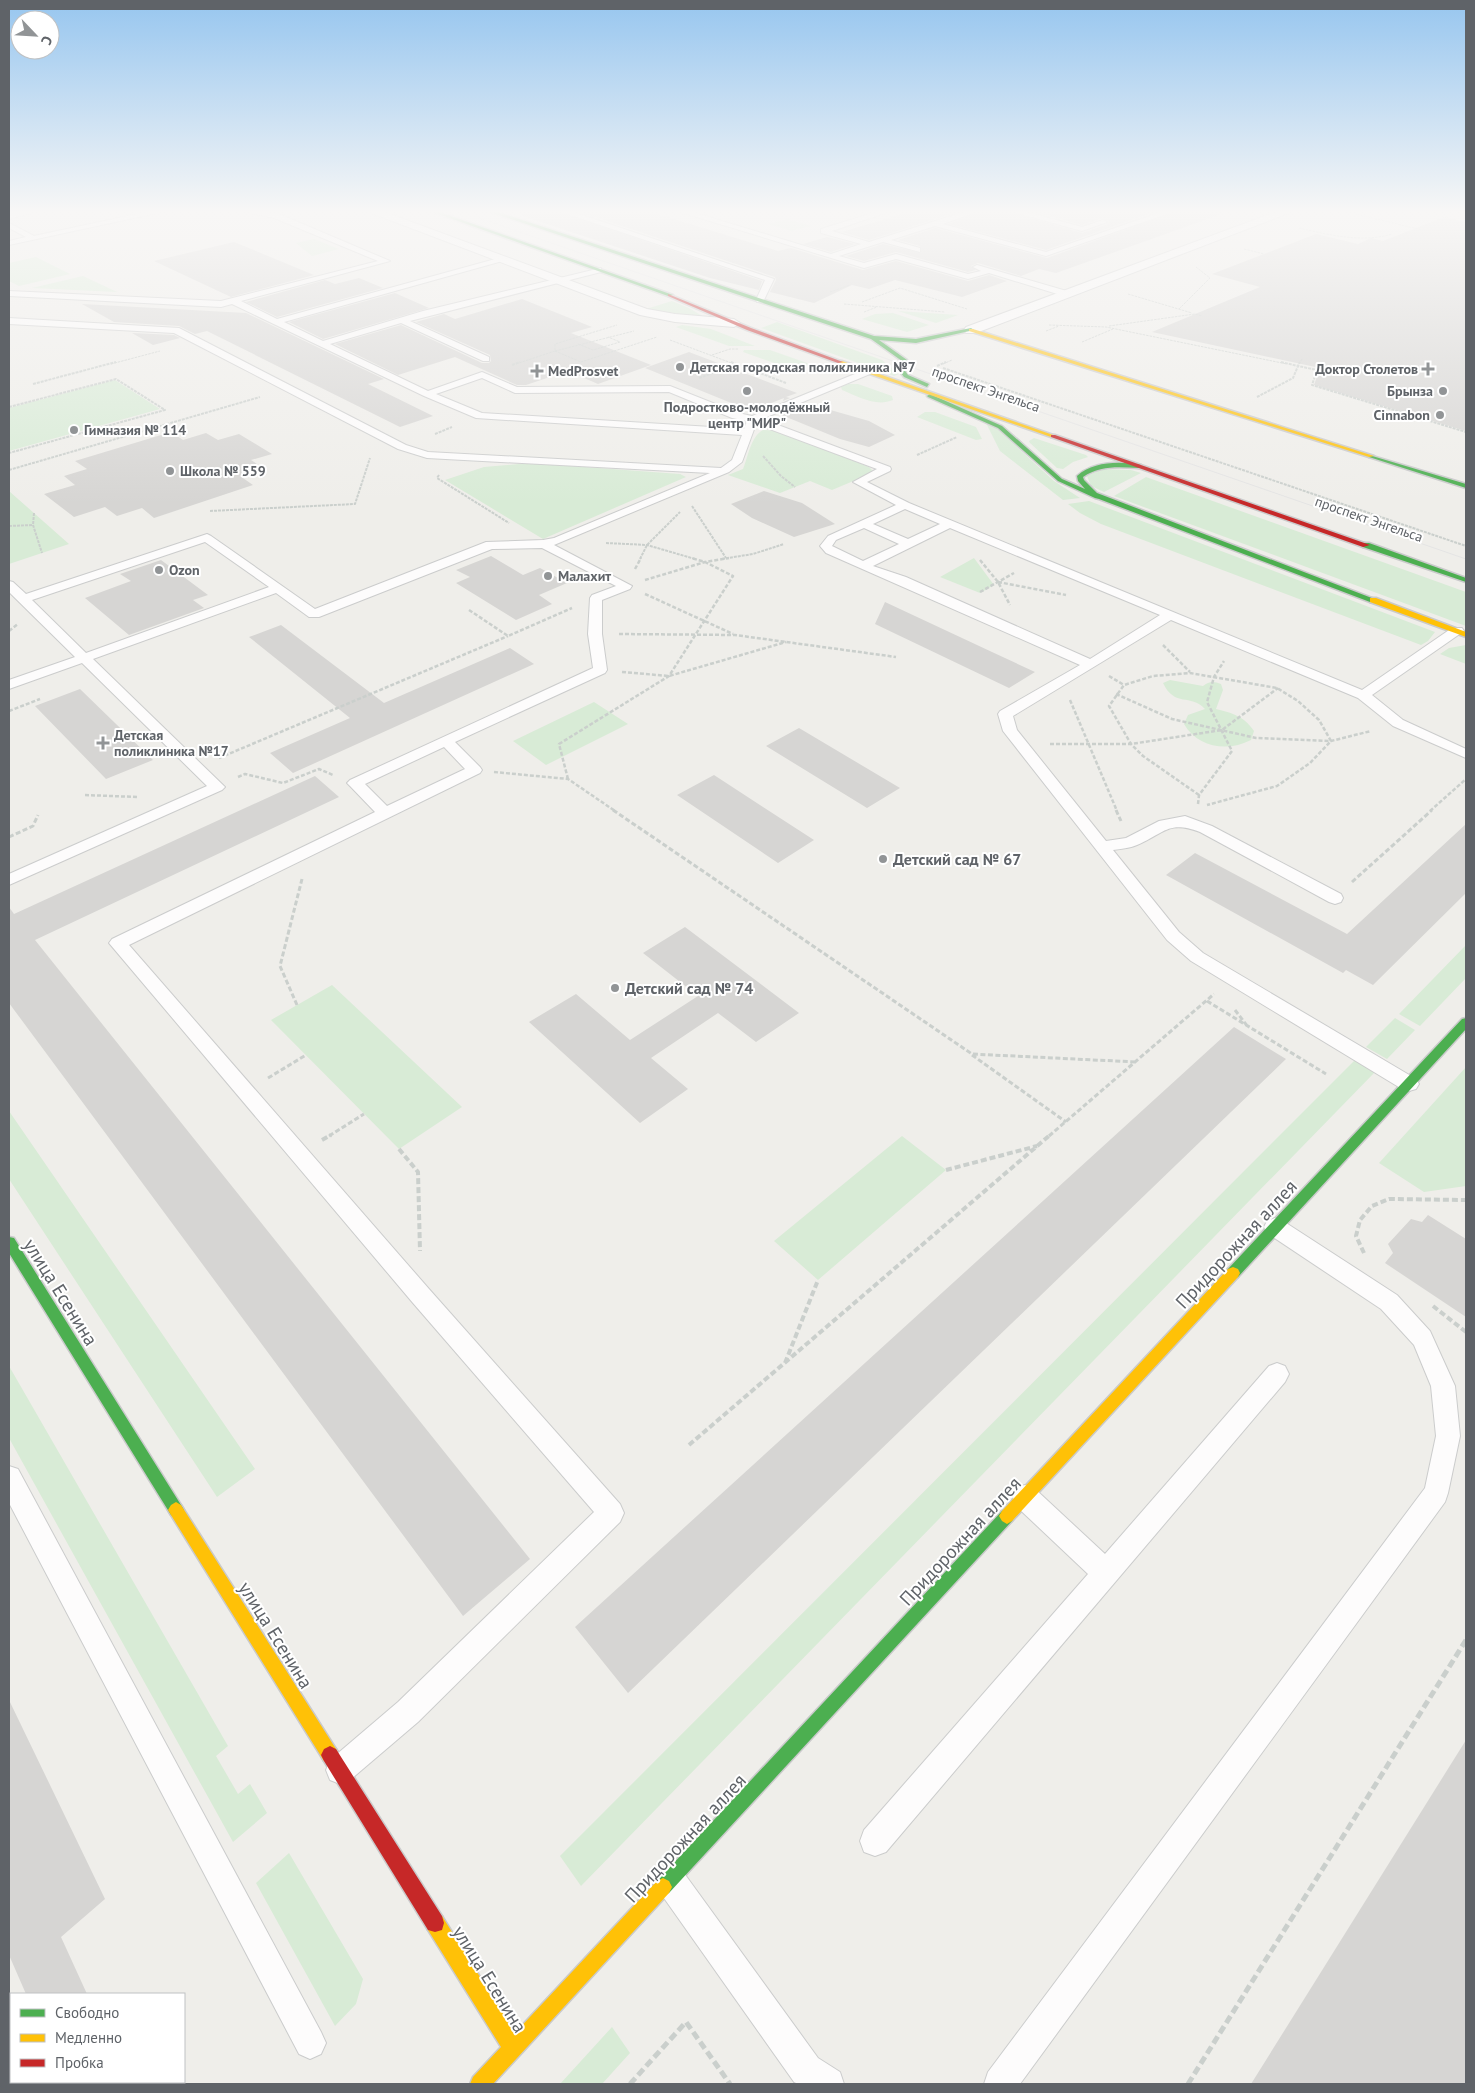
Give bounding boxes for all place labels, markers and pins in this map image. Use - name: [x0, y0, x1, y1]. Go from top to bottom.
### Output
- place label: Детская городская поликлиника №7: [690, 358, 916, 376]
- place label: Доктор Столетов: [1315, 360, 1418, 378]
- marker: Детская городская поликлиника №7: [674, 361, 686, 373]
- place label: MedProsvet: [548, 362, 618, 380]
- marker: Доктор Столетов: [1422, 363, 1434, 375]
- marker: MedProsvet: [530, 364, 544, 378]
- place label: Брынза: [1387, 382, 1433, 400]
- marker: Подростково-молодёжный центр "МИР": [741, 385, 753, 397]
- marker: Брынза: [1437, 385, 1449, 397]
- place label: Подростково-молодёжный центр "МИР": [664, 398, 830, 432]
- place label: Cinnabon: [1374, 406, 1430, 424]
- marker: Cinnabon: [1434, 409, 1446, 421]
- place label: Гимназия № 114: [84, 421, 186, 439]
- marker: Гимназия № 114: [68, 424, 80, 436]
- place label: Школа № 559: [180, 462, 266, 480]
- marker: Школа № 559: [164, 465, 176, 477]
- place label: Ozon: [169, 561, 200, 579]
- marker: Ozon: [153, 564, 165, 576]
- place label: Малахит: [558, 567, 611, 585]
- marker: Малахит: [542, 570, 554, 582]
- place label: Детская поликлиника №17: [114, 726, 229, 760]
- marker: Детская поликлиника №17: [96, 736, 110, 750]
- place label: Детский сад № 67: [893, 849, 1021, 869]
- marker: Детский сад № 67: [877, 853, 889, 865]
- place label: Детский сад № 74: [625, 978, 753, 998]
- marker: Детский сад № 74: [609, 982, 621, 994]

